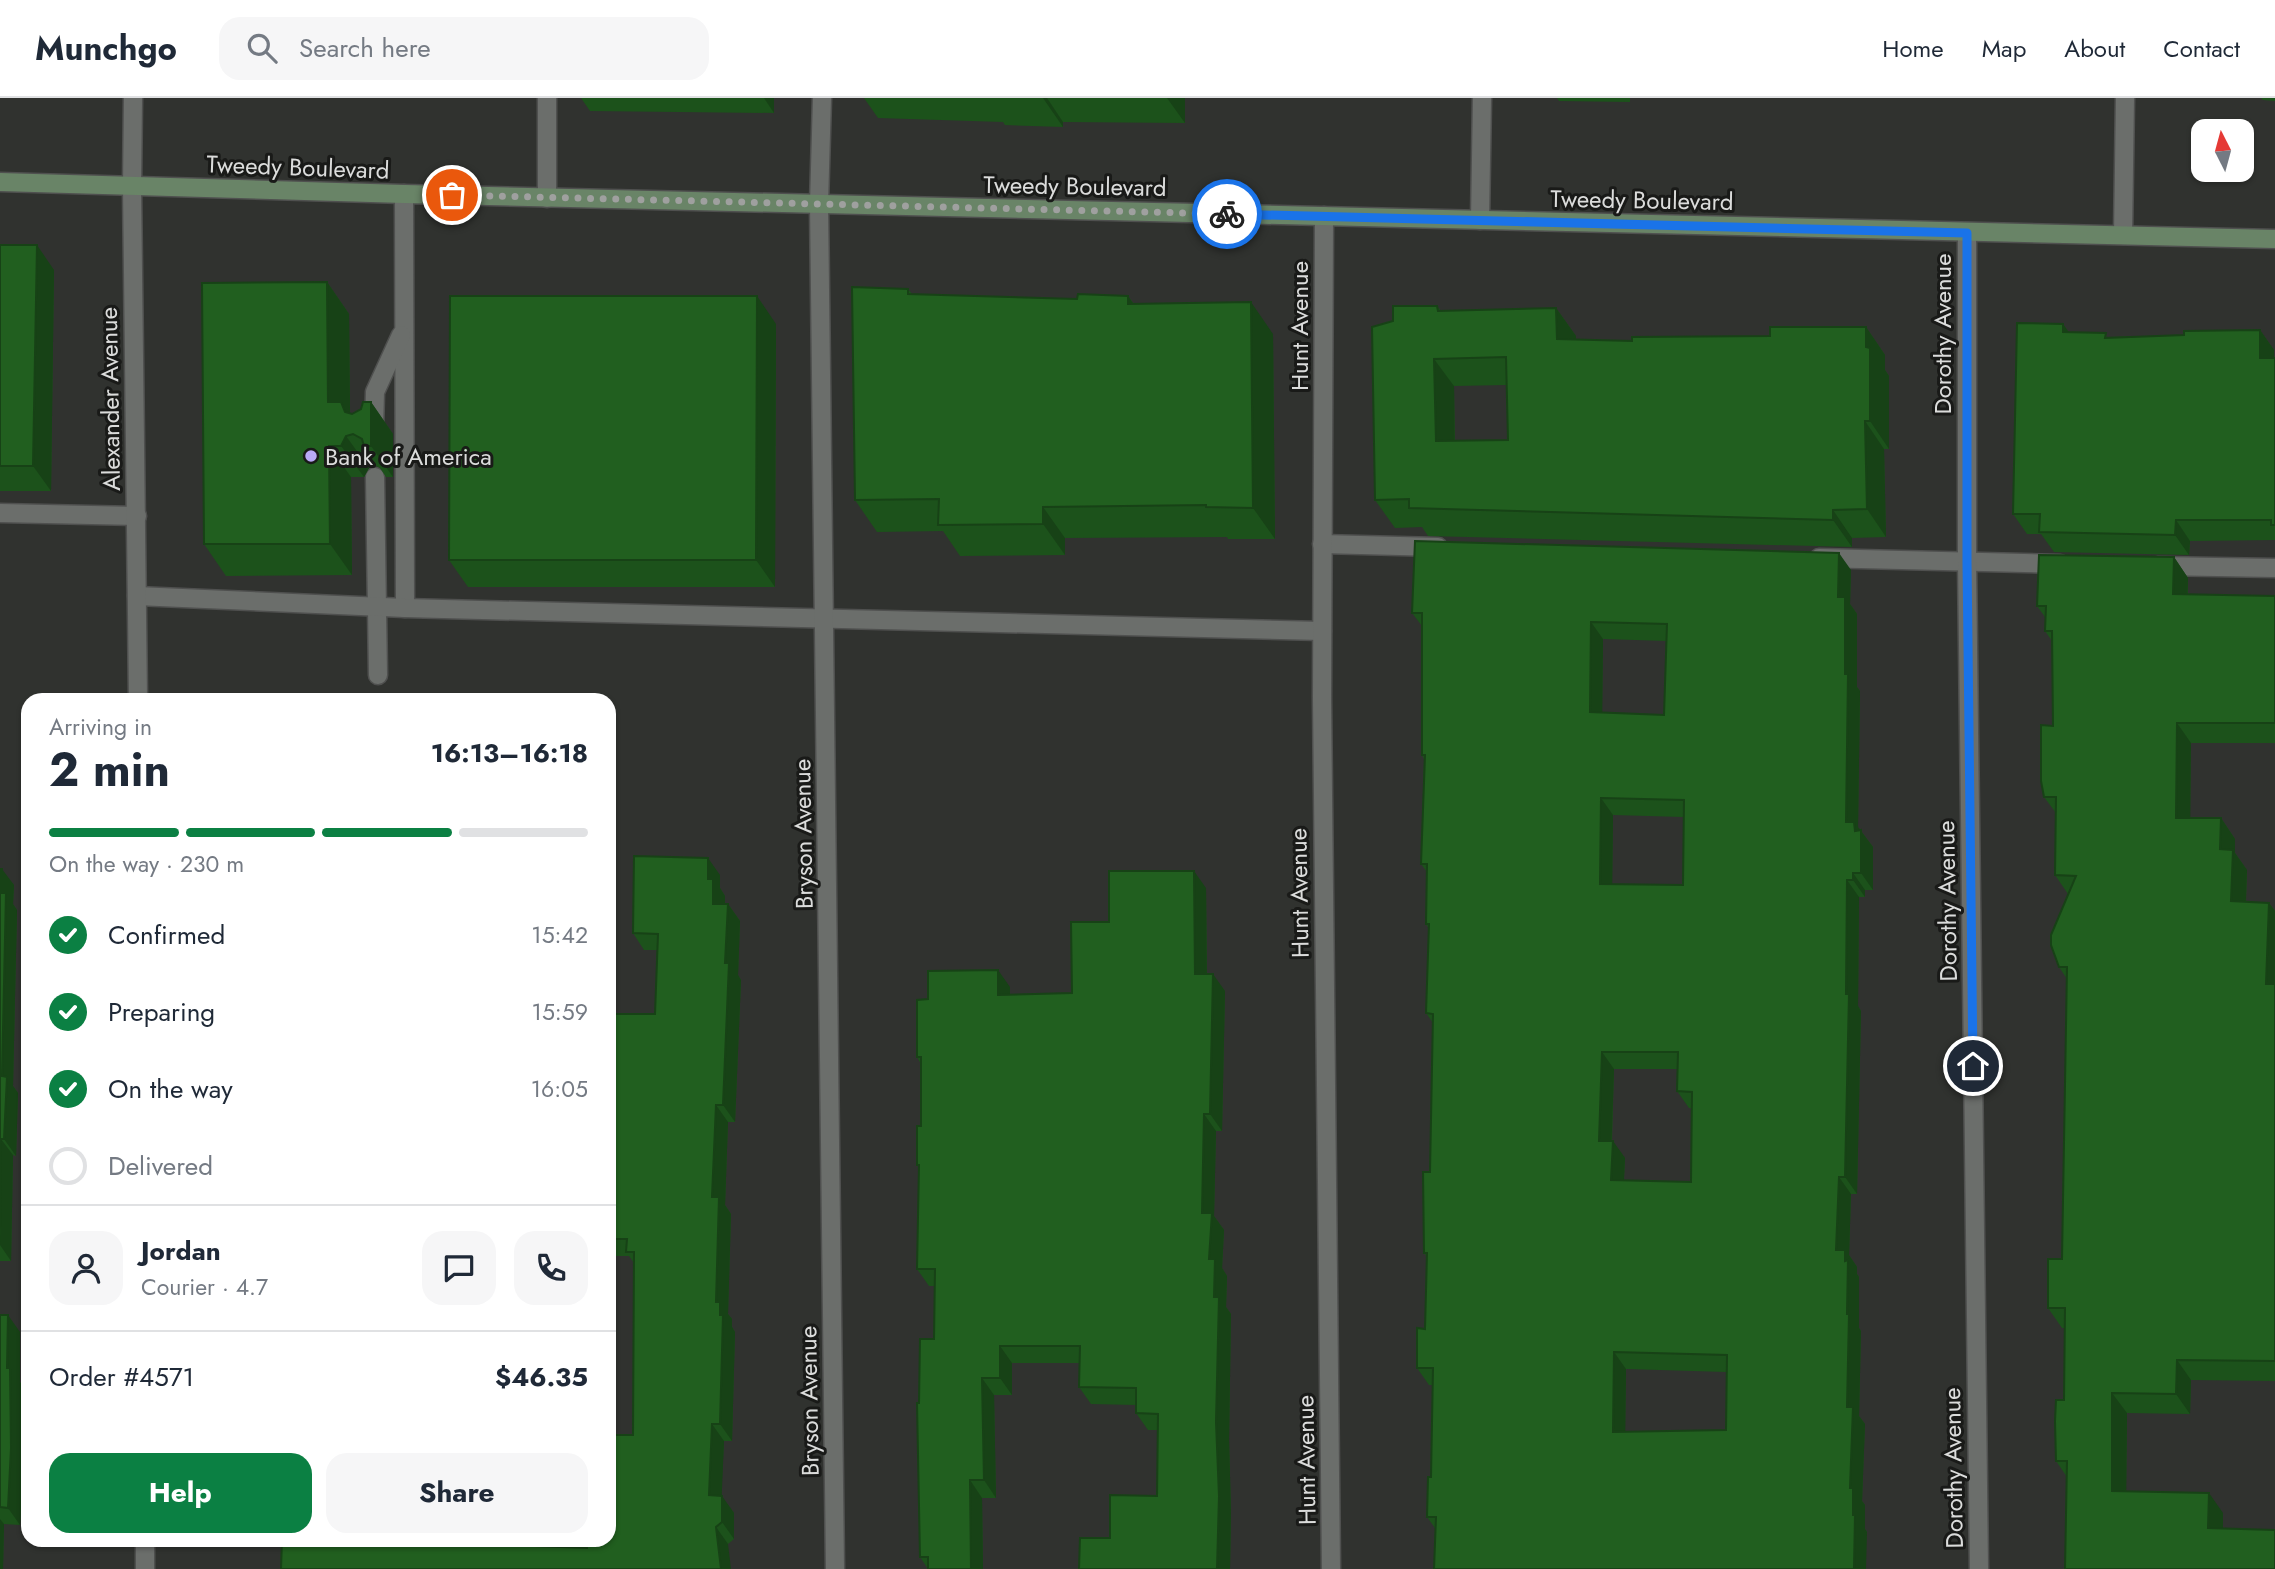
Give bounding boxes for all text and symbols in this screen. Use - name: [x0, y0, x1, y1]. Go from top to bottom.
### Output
- search box: [219, 17, 709, 80]
- text: Munchgo: [35, 25, 177, 72]
- icon: search: [243, 29, 281, 67]
- text: Search here: [299, 29, 431, 67]
- text: Home: [1882, 31, 1944, 66]
- text: Map: [1982, 31, 2026, 66]
- text: About: [2064, 31, 2125, 66]
- text: Contact: [2163, 31, 2240, 66]
- north arrow: [2191, 119, 2254, 182]
- map controls: [2191, 119, 2254, 182]
- street label: Tweedy Boulevard: [206, 146, 390, 188]
- pin: [422, 165, 482, 225]
- street label: Tweedy Boulevard: [983, 167, 1167, 205]
- icon: bag: [433, 176, 471, 214]
- courier: [1192, 179, 1262, 249]
- street label: Tweedy Boulevard: [1550, 181, 1734, 219]
- icon: bike: [1208, 195, 1246, 233]
- street label: Dorothy Avenue: [1925, 253, 1960, 415]
- street label: Hunt Avenue: [1282, 261, 1317, 391]
- street label: Alexander Avenue: [91, 307, 129, 491]
- place label: Bank of America: [325, 439, 492, 474]
- marker: Bank of America: [303, 448, 319, 464]
- text: Arriving in: [49, 710, 152, 744]
- text: 16:13–16:18: [431, 734, 588, 772]
- text: 2 min: [49, 737, 170, 803]
- street label: Bryson Avenue: [784, 759, 822, 909]
- street label: Dorothy Avenue: [1928, 820, 1966, 982]
- street label: Hunt Avenue: [1280, 828, 1318, 958]
- text: On the way · 230 m: [49, 847, 244, 881]
- icon: check: [49, 916, 87, 954]
- text: Confirmed: [108, 916, 225, 954]
- text: 15:42: [531, 918, 588, 952]
- icon: check: [49, 993, 87, 1031]
- text: Preparing: [108, 993, 215, 1031]
- text: 15:59: [532, 995, 588, 1029]
- pin: [1943, 1036, 2003, 1096]
- icon: home: [1954, 1047, 1992, 1085]
- icon: check: [49, 1070, 87, 1108]
- text: On the way: [108, 1070, 233, 1108]
- text: 16:05: [531, 1072, 588, 1106]
- text: Delivered: [108, 1147, 213, 1185]
- button: person: [49, 1231, 123, 1305]
- button: chat: [422, 1231, 496, 1305]
- button: phone: [514, 1231, 588, 1305]
- text: Jordan: [141, 1232, 221, 1270]
- text: Courier · 4.7: [141, 1270, 268, 1304]
- street label: Bryson Avenue: [790, 1326, 828, 1476]
- text: Order #4571: [49, 1358, 194, 1396]
- text: $46.35: [495, 1358, 588, 1396]
- street label: Dorothy Avenue: [1934, 1387, 1972, 1549]
- street label: Hunt Avenue: [1287, 1395, 1325, 1525]
- button: Help: [49, 1453, 312, 1533]
- button: Share: [326, 1453, 588, 1533]

